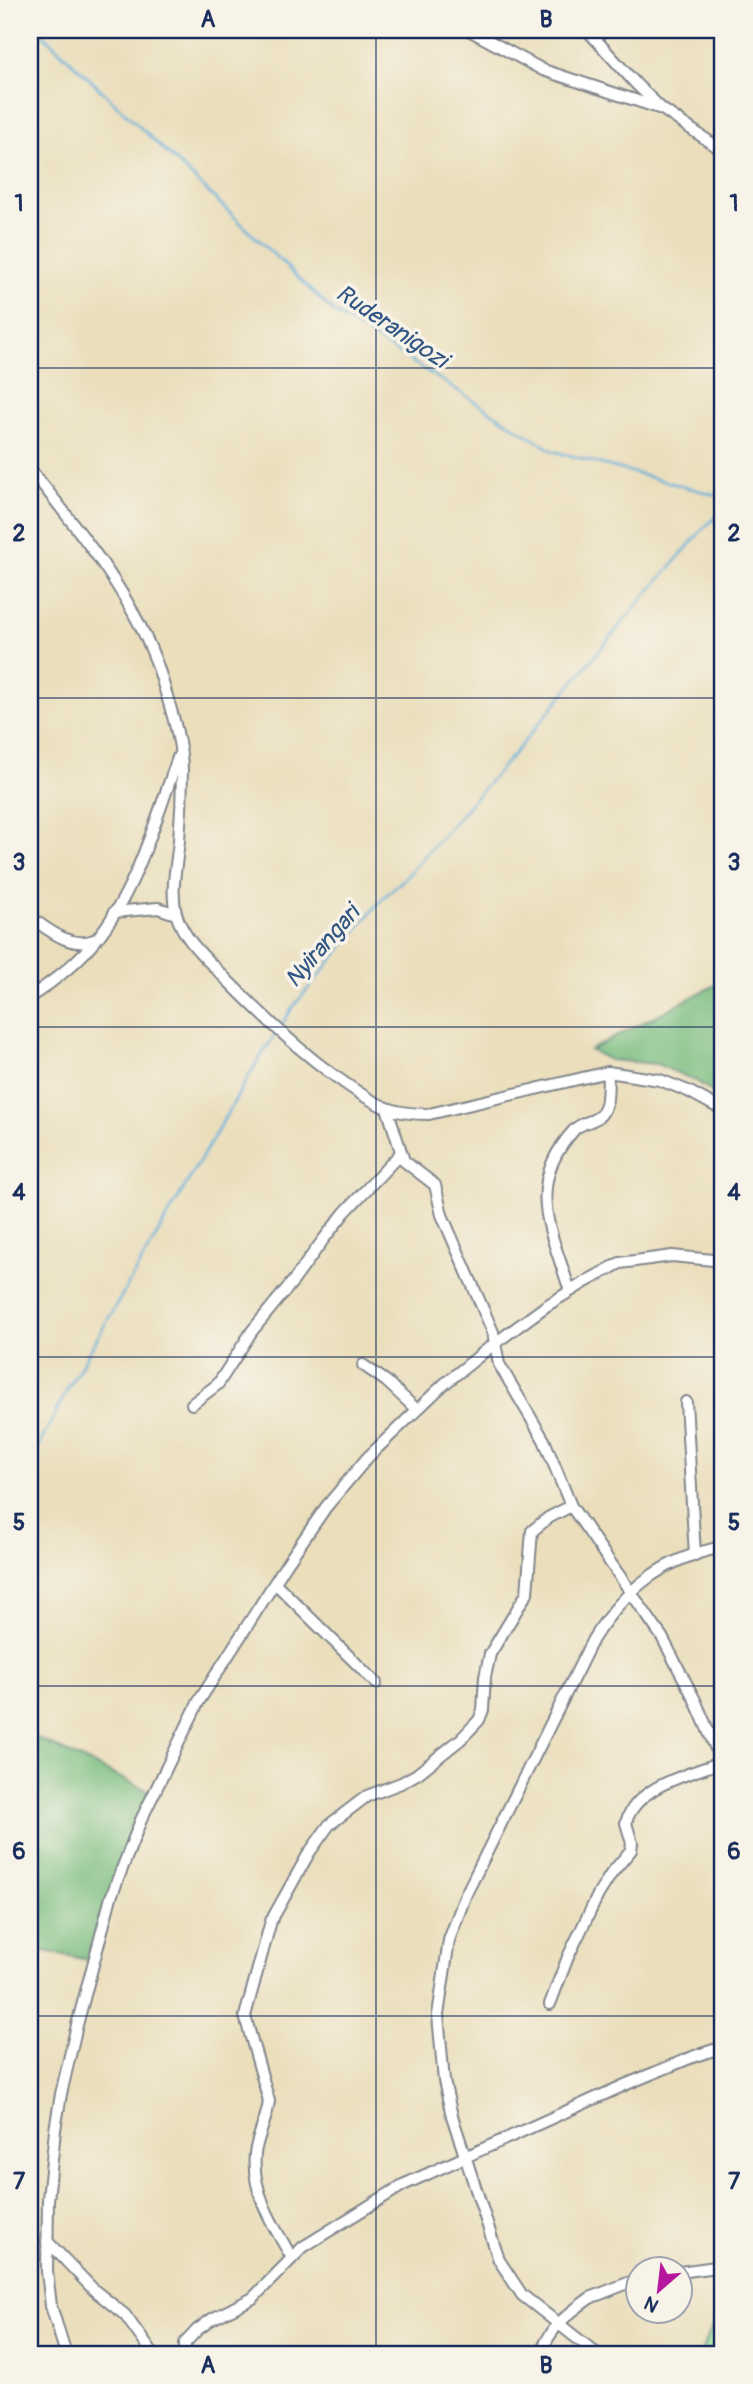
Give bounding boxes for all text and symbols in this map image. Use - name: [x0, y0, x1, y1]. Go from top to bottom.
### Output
- text: A: [201, 5, 216, 34]
- text: B: [539, 5, 553, 34]
- text: 1: [15, 189, 24, 218]
- text: 1: [730, 189, 739, 218]
- water label: Ruderanigozi: [330, 278, 456, 376]
- text: 2: [13, 519, 26, 548]
- text: 2: [728, 519, 741, 548]
- text: 3: [13, 848, 25, 877]
- text: 3: [728, 848, 740, 877]
- water label: Nyirangari: [279, 896, 368, 993]
- text: 4: [12, 1178, 26, 1207]
- text: 4: [727, 1178, 741, 1207]
- text: 5: [13, 1508, 25, 1537]
- text: 5: [728, 1508, 740, 1537]
- text: 6: [12, 1837, 26, 1866]
- text: 6: [727, 1837, 741, 1866]
- text: 7: [13, 2167, 26, 2196]
- text: 7: [728, 2167, 741, 2196]
- north arrow: [624, 2254, 694, 2324]
- text: N: [640, 2290, 663, 2318]
- text: A: [201, 2351, 216, 2380]
- text: B: [539, 2351, 553, 2380]

